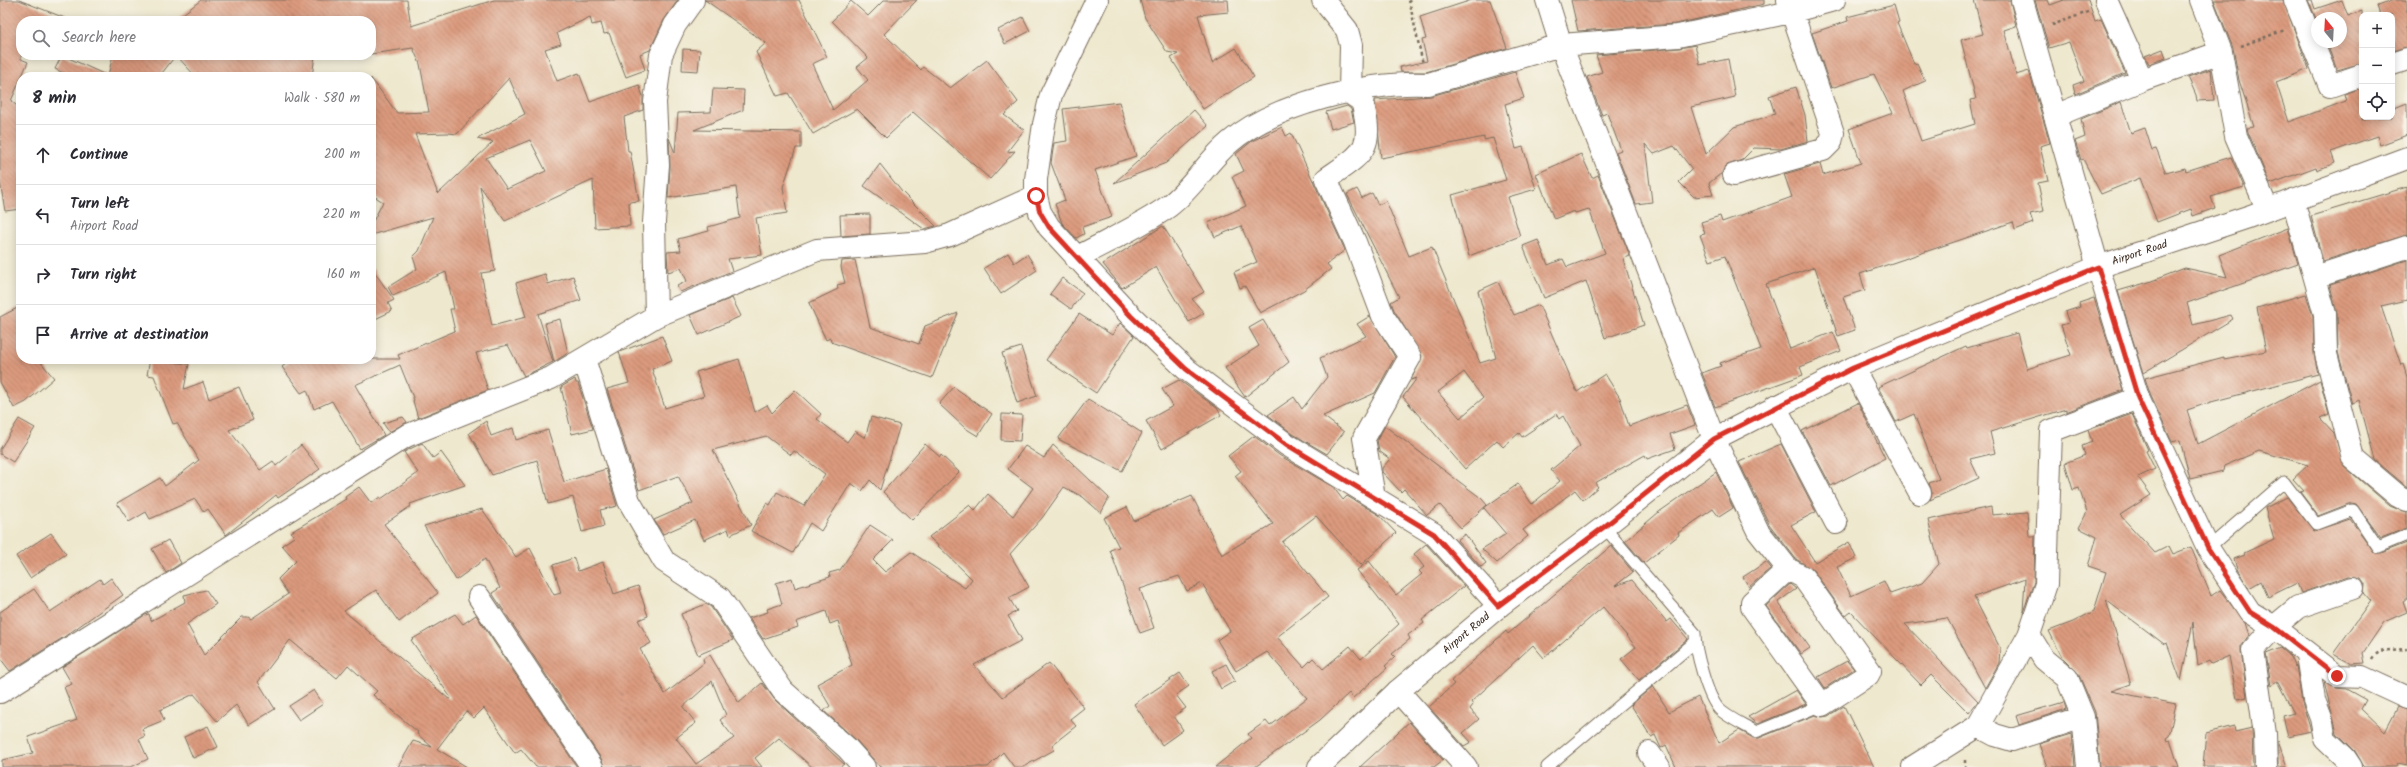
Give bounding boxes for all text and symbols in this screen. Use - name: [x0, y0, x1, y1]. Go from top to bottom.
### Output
- north arrow: [2311, 12, 2347, 48]
- map controls: [2359, 12, 2395, 120]
- button: +: [2359, 12, 2395, 48]
- search box: [16, 16, 376, 60]
- text: Search here: [62, 26, 136, 50]
- icon: search: [30, 27, 52, 49]
- button: −: [2359, 48, 2395, 84]
- button: locate: [2359, 84, 2395, 120]
- text: 8 min: [32, 85, 76, 112]
- text: Walk · 580 m: [284, 88, 360, 109]
- text: Continue: [70, 143, 128, 167]
- icon: ahead: [32, 144, 54, 166]
- text: 200 m: [324, 144, 360, 165]
- route start: [1027, 187, 1045, 205]
- text: Turn left: [70, 192, 130, 216]
- icon: left: [32, 204, 54, 226]
- text: 220 m: [323, 204, 360, 225]
- text: Airport Road: [70, 216, 138, 237]
- street label: Airport Road: [2110, 235, 2170, 271]
- text: Turn right: [70, 263, 137, 287]
- icon: right: [32, 264, 54, 286]
- text: 160 m: [327, 264, 360, 285]
- text: Arrive at destination: [70, 323, 209, 347]
- icon: arrive: [32, 324, 54, 346]
- street label: Airport Road: [1439, 608, 1495, 659]
- route end: [2328, 667, 2346, 685]

